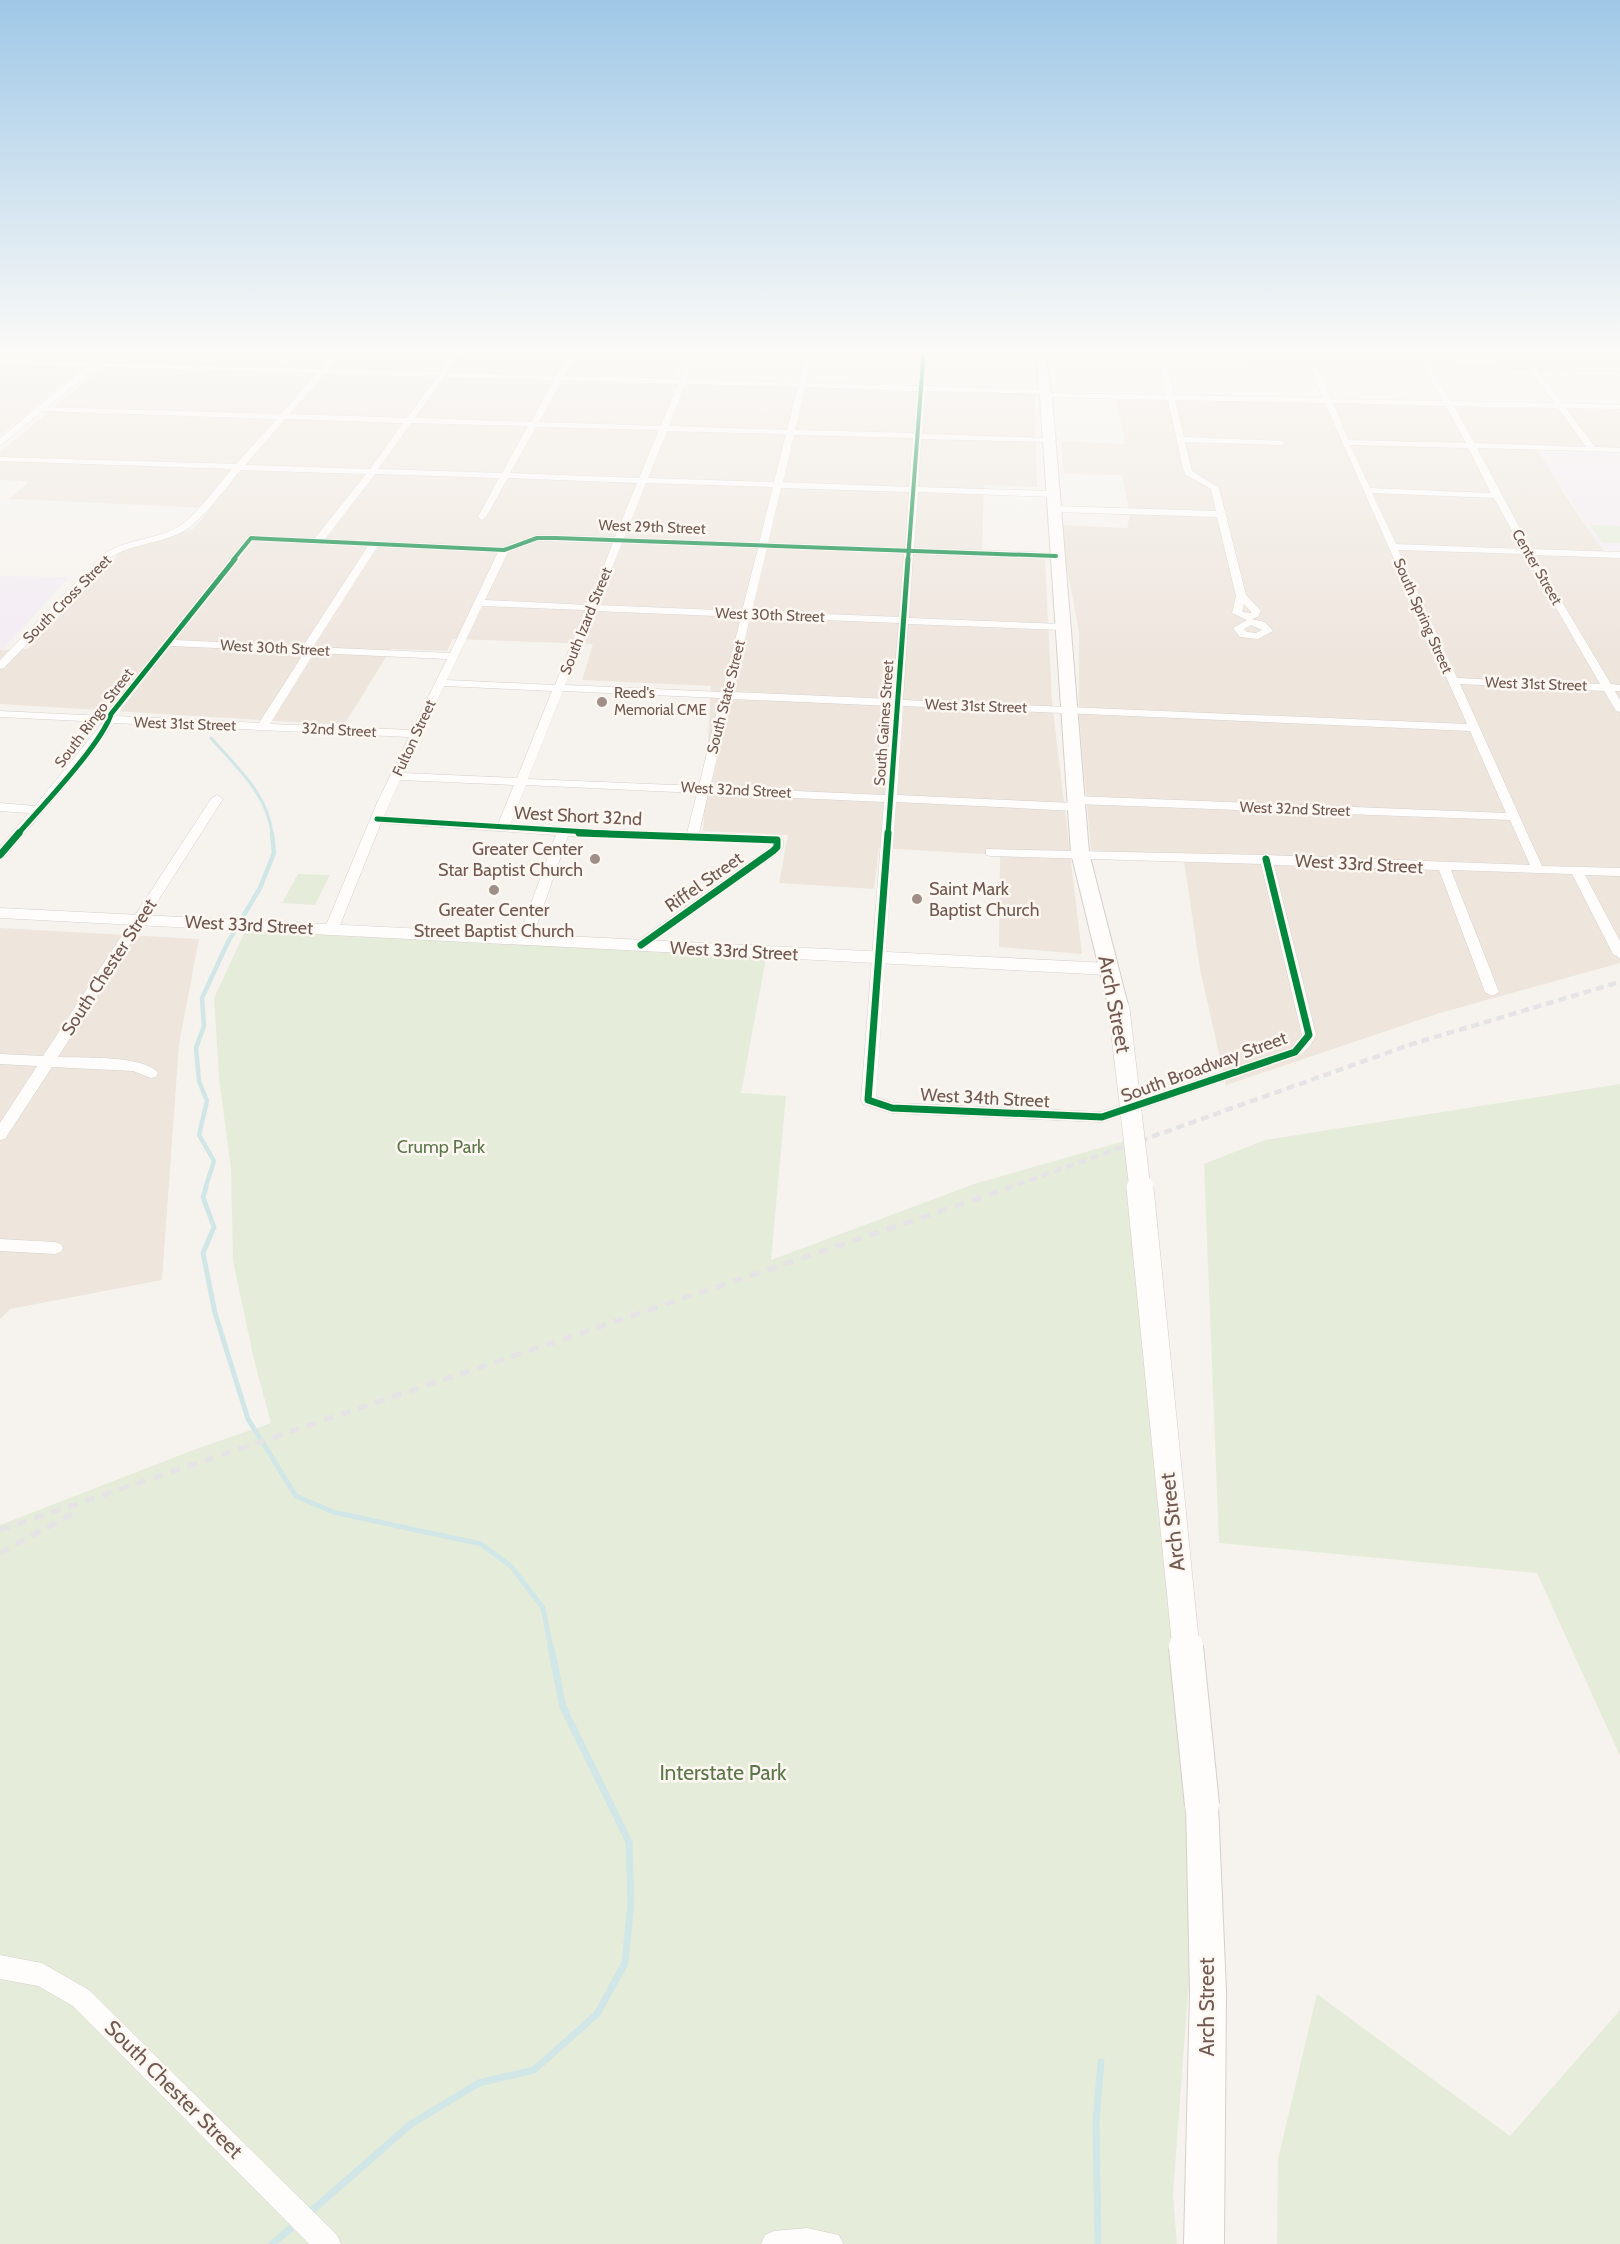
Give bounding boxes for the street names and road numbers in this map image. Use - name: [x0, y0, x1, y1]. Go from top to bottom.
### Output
- street label: West 29th Street: [598, 516, 706, 538]
- street label: Center Street: [1508, 526, 1566, 608]
- street label: South Cross Street: [19, 551, 115, 647]
- street label: South Spring Street: [1390, 556, 1456, 676]
- street label: South Izard Street: [556, 565, 616, 677]
- street label: West 30th Street: [715, 604, 825, 626]
- street label: West 30th Street: [220, 636, 330, 660]
- street label: South State Street: [703, 638, 749, 756]
- street label: South Gaines Street: [871, 659, 897, 787]
- street label: South Ringo Street: [51, 665, 137, 771]
- street label: West 31st Street: [1485, 673, 1587, 695]
- street label: West 31st Street: [925, 695, 1027, 717]
- street label: Fulton Street: [388, 697, 440, 779]
- street label: West 31st Street: [134, 713, 236, 735]
- street label: 32nd Street: [301, 719, 377, 741]
- street label: West 32nd Street: [680, 778, 792, 802]
- street label: West 32nd Street: [1239, 798, 1351, 820]
- street label: West Short 32nd: [513, 802, 643, 830]
- street label: Riffel Street: [661, 847, 747, 917]
- street label: West 33rd Street: [1294, 850, 1424, 878]
- street label: South Chester Street: [57, 895, 161, 1039]
- street label: West 33rd Street: [184, 911, 314, 939]
- street label: West 33rd Street: [669, 937, 799, 965]
- street label: Arch Street: [1093, 953, 1137, 1055]
- street label: South Broadway Street: [1118, 1027, 1290, 1107]
- street label: West 34th Street: [920, 1084, 1050, 1112]
- street label: Arch Street: [1154, 1472, 1190, 1572]
- street label: Arch Street: [1194, 1958, 1219, 2056]
- street label: South Chester Street: [100, 2015, 248, 2163]

